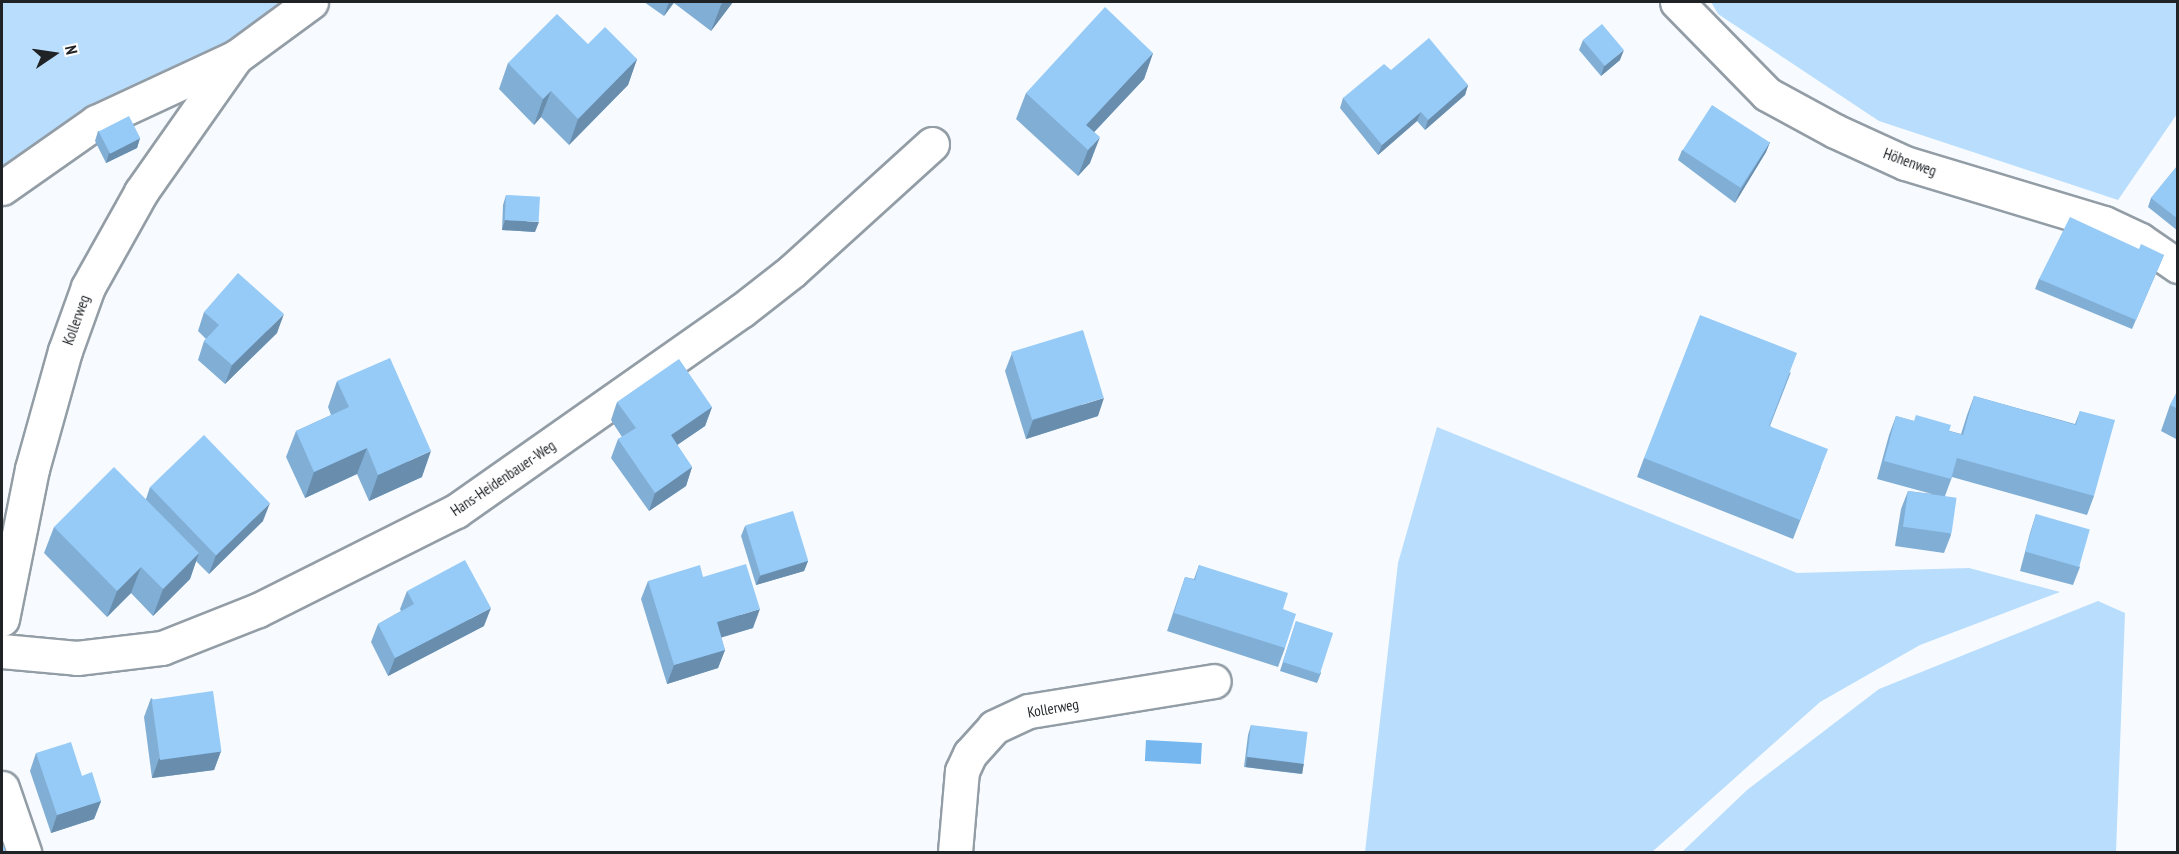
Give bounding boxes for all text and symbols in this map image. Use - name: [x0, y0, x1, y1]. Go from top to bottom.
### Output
- north arrow: [24, 24, 84, 84]
- text: N: [61, 43, 82, 56]
- street label: Höhenweg: [1881, 144, 1939, 180]
- street label: Kollerweg: [59, 293, 93, 347]
- street label: Hans-Heidenbauer-Weg: [447, 436, 559, 520]
- street label: Kollerweg: [1026, 695, 1080, 721]

